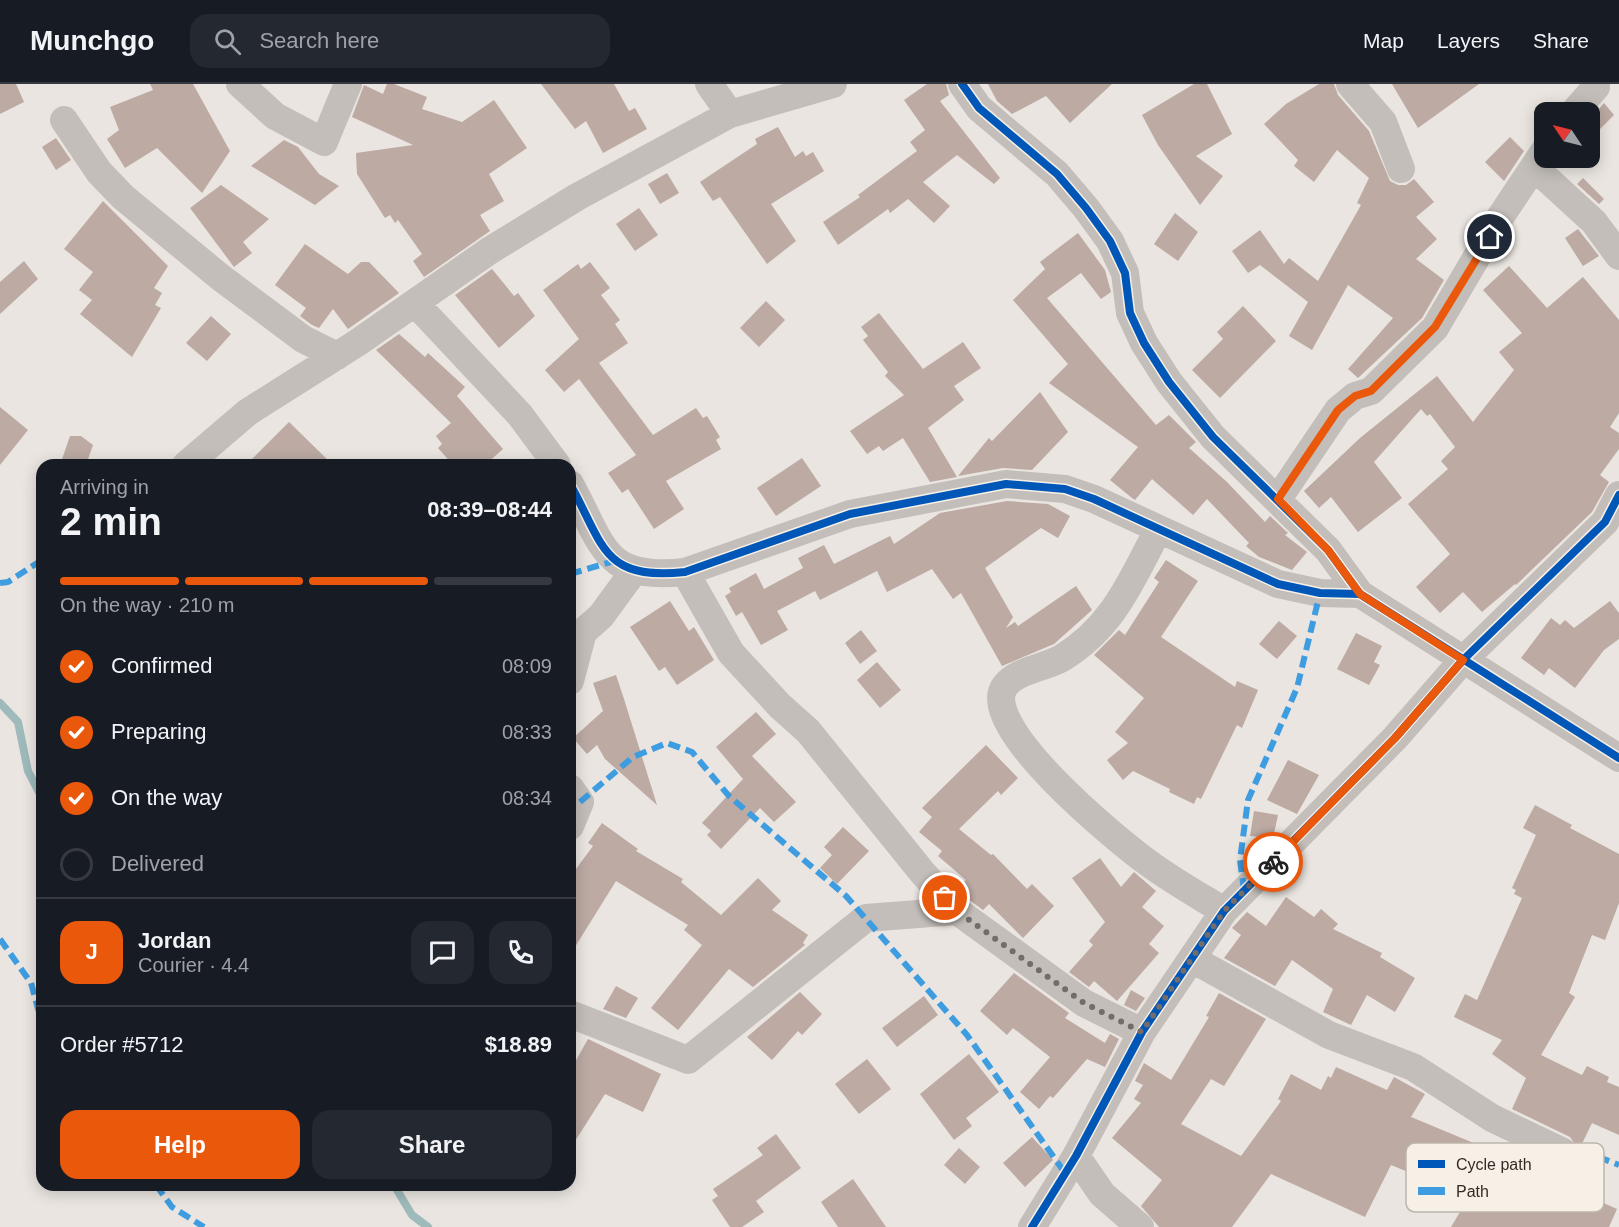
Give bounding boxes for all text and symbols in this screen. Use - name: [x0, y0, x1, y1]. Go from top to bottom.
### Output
- search box: [190, 14, 610, 68]
- text: Munchgo: [30, 25, 154, 56]
- icon: search: [211, 25, 244, 58]
- text: Search here: [259, 28, 379, 53]
- text: Map: [1363, 29, 1404, 52]
- text: Layers: [1437, 29, 1500, 52]
- text: Share: [1533, 29, 1589, 52]
- north arrow: [1534, 102, 1600, 168]
- map controls: [1534, 102, 1600, 168]
- pin: [1464, 211, 1515, 262]
- icon: home: [1473, 220, 1506, 253]
- text: Arriving in: [60, 476, 149, 498]
- text: 08:39–08:44: [427, 497, 552, 522]
- text: 2 min: [60, 500, 162, 543]
- text: On the way · 210 m: [60, 594, 235, 616]
- icon: check: [60, 650, 93, 683]
- text: Confirmed: [111, 653, 212, 678]
- text: 08:09: [502, 655, 552, 677]
- icon: check: [60, 716, 93, 749]
- text: Preparing: [111, 719, 206, 744]
- text: 08:33: [502, 721, 552, 743]
- icon: check: [60, 782, 93, 815]
- text: On the way: [111, 785, 222, 810]
- text: 08:34: [502, 787, 552, 809]
- courier: [1243, 832, 1303, 892]
- icon: bike: [1257, 846, 1290, 879]
- text: Delivered: [111, 851, 204, 876]
- pin: [919, 872, 970, 923]
- icon: bag: [928, 881, 961, 914]
- button: chat: [411, 921, 474, 984]
- button: phone: [489, 921, 552, 984]
- text: Jordan: [138, 928, 211, 953]
- text: J: [85, 939, 98, 964]
- text: Courier · 4.4: [138, 954, 249, 976]
- text: Order #5712: [60, 1032, 184, 1057]
- text: $18.89: [485, 1032, 552, 1057]
- button: Help: [60, 1110, 300, 1179]
- button: Share: [312, 1110, 552, 1179]
- legend: [1406, 1143, 1604, 1212]
- text: Cycle path: [1456, 1156, 1532, 1173]
- text: Path: [1456, 1183, 1489, 1200]

